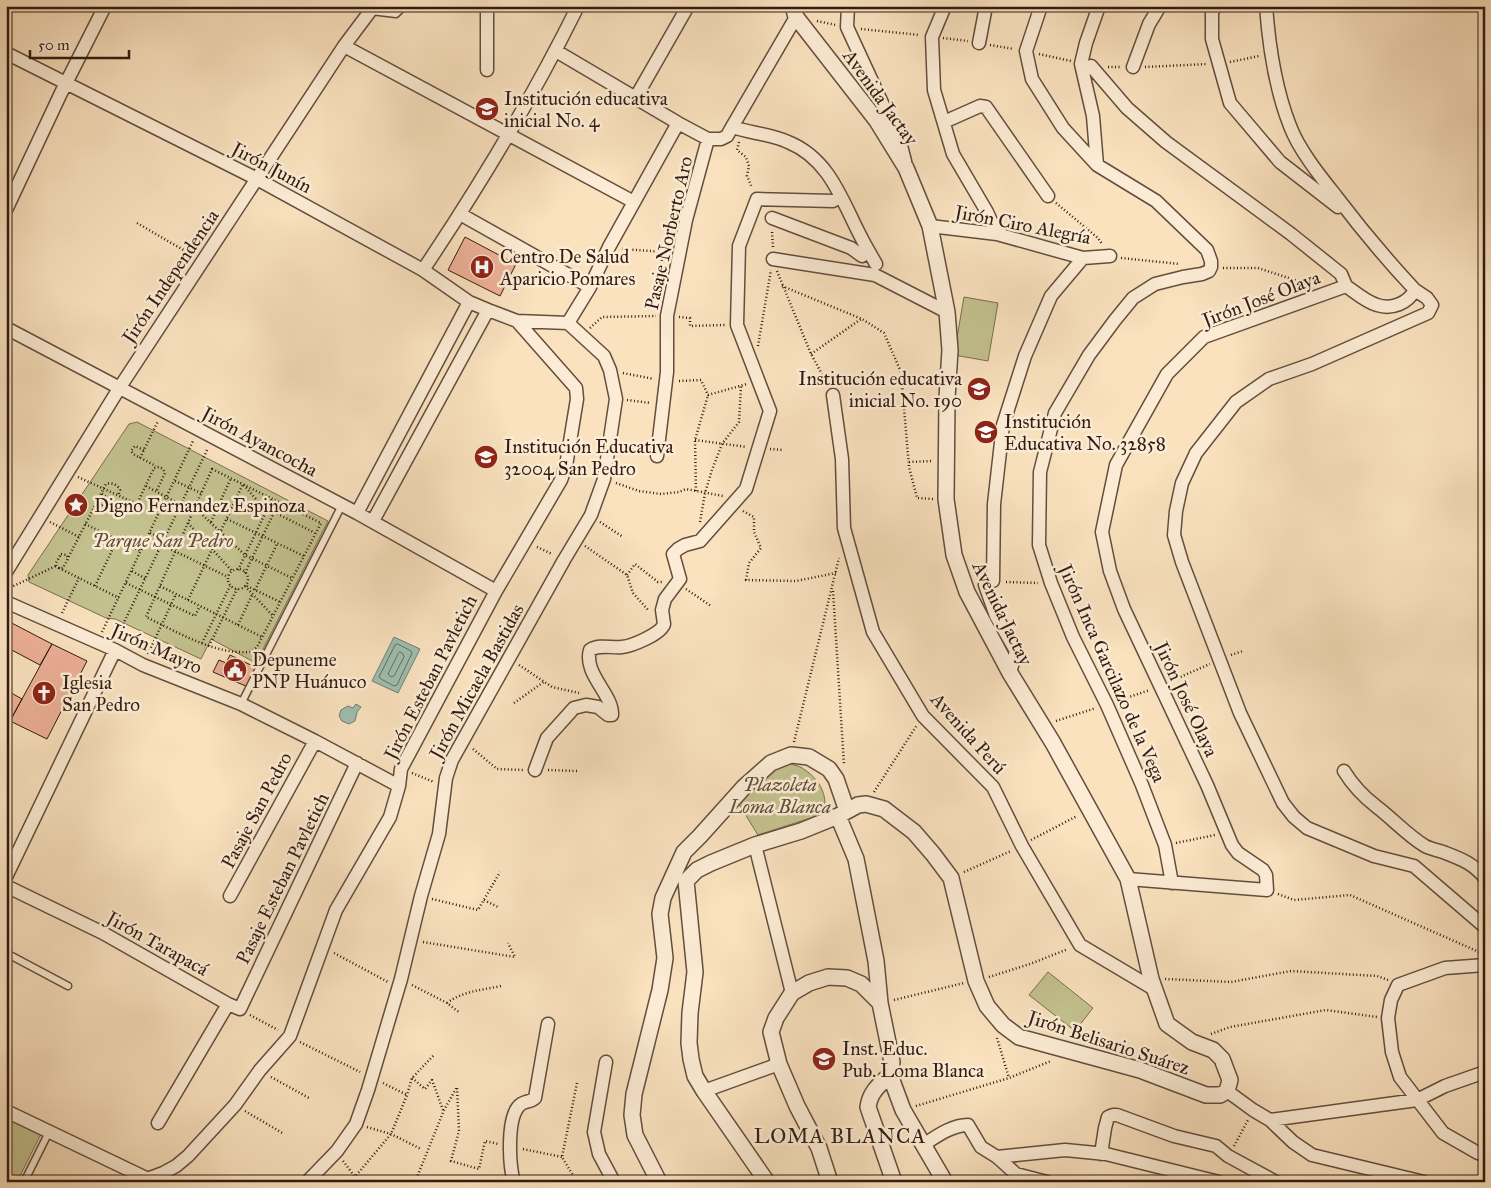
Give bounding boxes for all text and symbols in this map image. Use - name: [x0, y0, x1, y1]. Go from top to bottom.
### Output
- scale bar: [30, 28, 129, 60]
- text: 50 m: [38, 36, 70, 54]
- street label: Avenida Jactay: [837, 44, 924, 151]
- place label: Institución educativa inicial No. 4: [504, 87, 669, 132]
- school or university icon: Institución educativa inicial No. 4: [474, 96, 500, 122]
- street label: Jirón Junín: [226, 136, 316, 199]
- street label: Pasaje Norberto Aro: [640, 154, 697, 312]
- street label: Jirón Ciro Alegría: [951, 200, 1094, 250]
- street label: Jirón Independencia: [116, 204, 225, 350]
- place label: Centro De Salud Aparicio Pomares: [499, 245, 636, 290]
- hospital icon: Centro De Salud Aparicio Pomares: [469, 254, 495, 280]
- street label: Jirón José Olaya: [1197, 265, 1325, 333]
- place label: Institución educativa inicial No. 190: [798, 367, 963, 412]
- school or university icon: Institución educativa inicial No. 190: [966, 376, 992, 402]
- street label: Jirón Ayancocha: [196, 400, 322, 483]
- place label: Institución Educativa No. 32858: [1004, 410, 1166, 455]
- school or university icon: Institución Educativa No. 32858: [973, 419, 999, 445]
- place label: Institución Educativa 32004 San Pedro: [504, 435, 674, 480]
- school or university icon: Institución Educativa 32004 San Pedro: [473, 444, 499, 470]
- place icon: Digno Fernandez Espinoza: [63, 492, 89, 518]
- place label: Digno Fernandez Espinoza: [94, 494, 306, 518]
- park label: Parque San Pedro: [93, 529, 233, 552]
- street label: Avenida Jactay: [966, 557, 1038, 670]
- street label: Jirón Inca Garcilazo de la Vega: [1052, 559, 1171, 787]
- street label: Jirón Esteban Pavletich: [378, 591, 483, 766]
- street label: Jirón Micaela Bastidas: [423, 600, 530, 765]
- street label: Jirón Mayro: [106, 617, 206, 680]
- street label: Jirón José Olaya: [1148, 636, 1224, 762]
- place label: Depuneme PNP Huánuco: [252, 648, 367, 693]
- public building icon: Depuneme PNP Huánuco: [222, 657, 248, 683]
- place label: Iglesia San Pedro: [62, 671, 140, 716]
- church icon: Iglesia San Pedro: [31, 680, 57, 706]
- street label: Avenida Perú: [925, 687, 1011, 779]
- street label: Pasaje San Pedro: [216, 748, 297, 872]
- park label: Plazoleta Loma Blanca: [728, 773, 831, 818]
- street label: Pasaje Esteban Pavletich: [231, 788, 334, 968]
- street label: Jirón Tarapacá: [101, 905, 213, 982]
- street label: Jirón Belisario Suárez: [1023, 1005, 1193, 1080]
- place label: Inst. Educ. Pub. Loma Blanca: [842, 1037, 985, 1082]
- school or university icon: Inst. Educ. Pub. Loma Blanca: [811, 1046, 837, 1072]
- district label: LOMA BLANCA: [754, 1123, 926, 1149]

